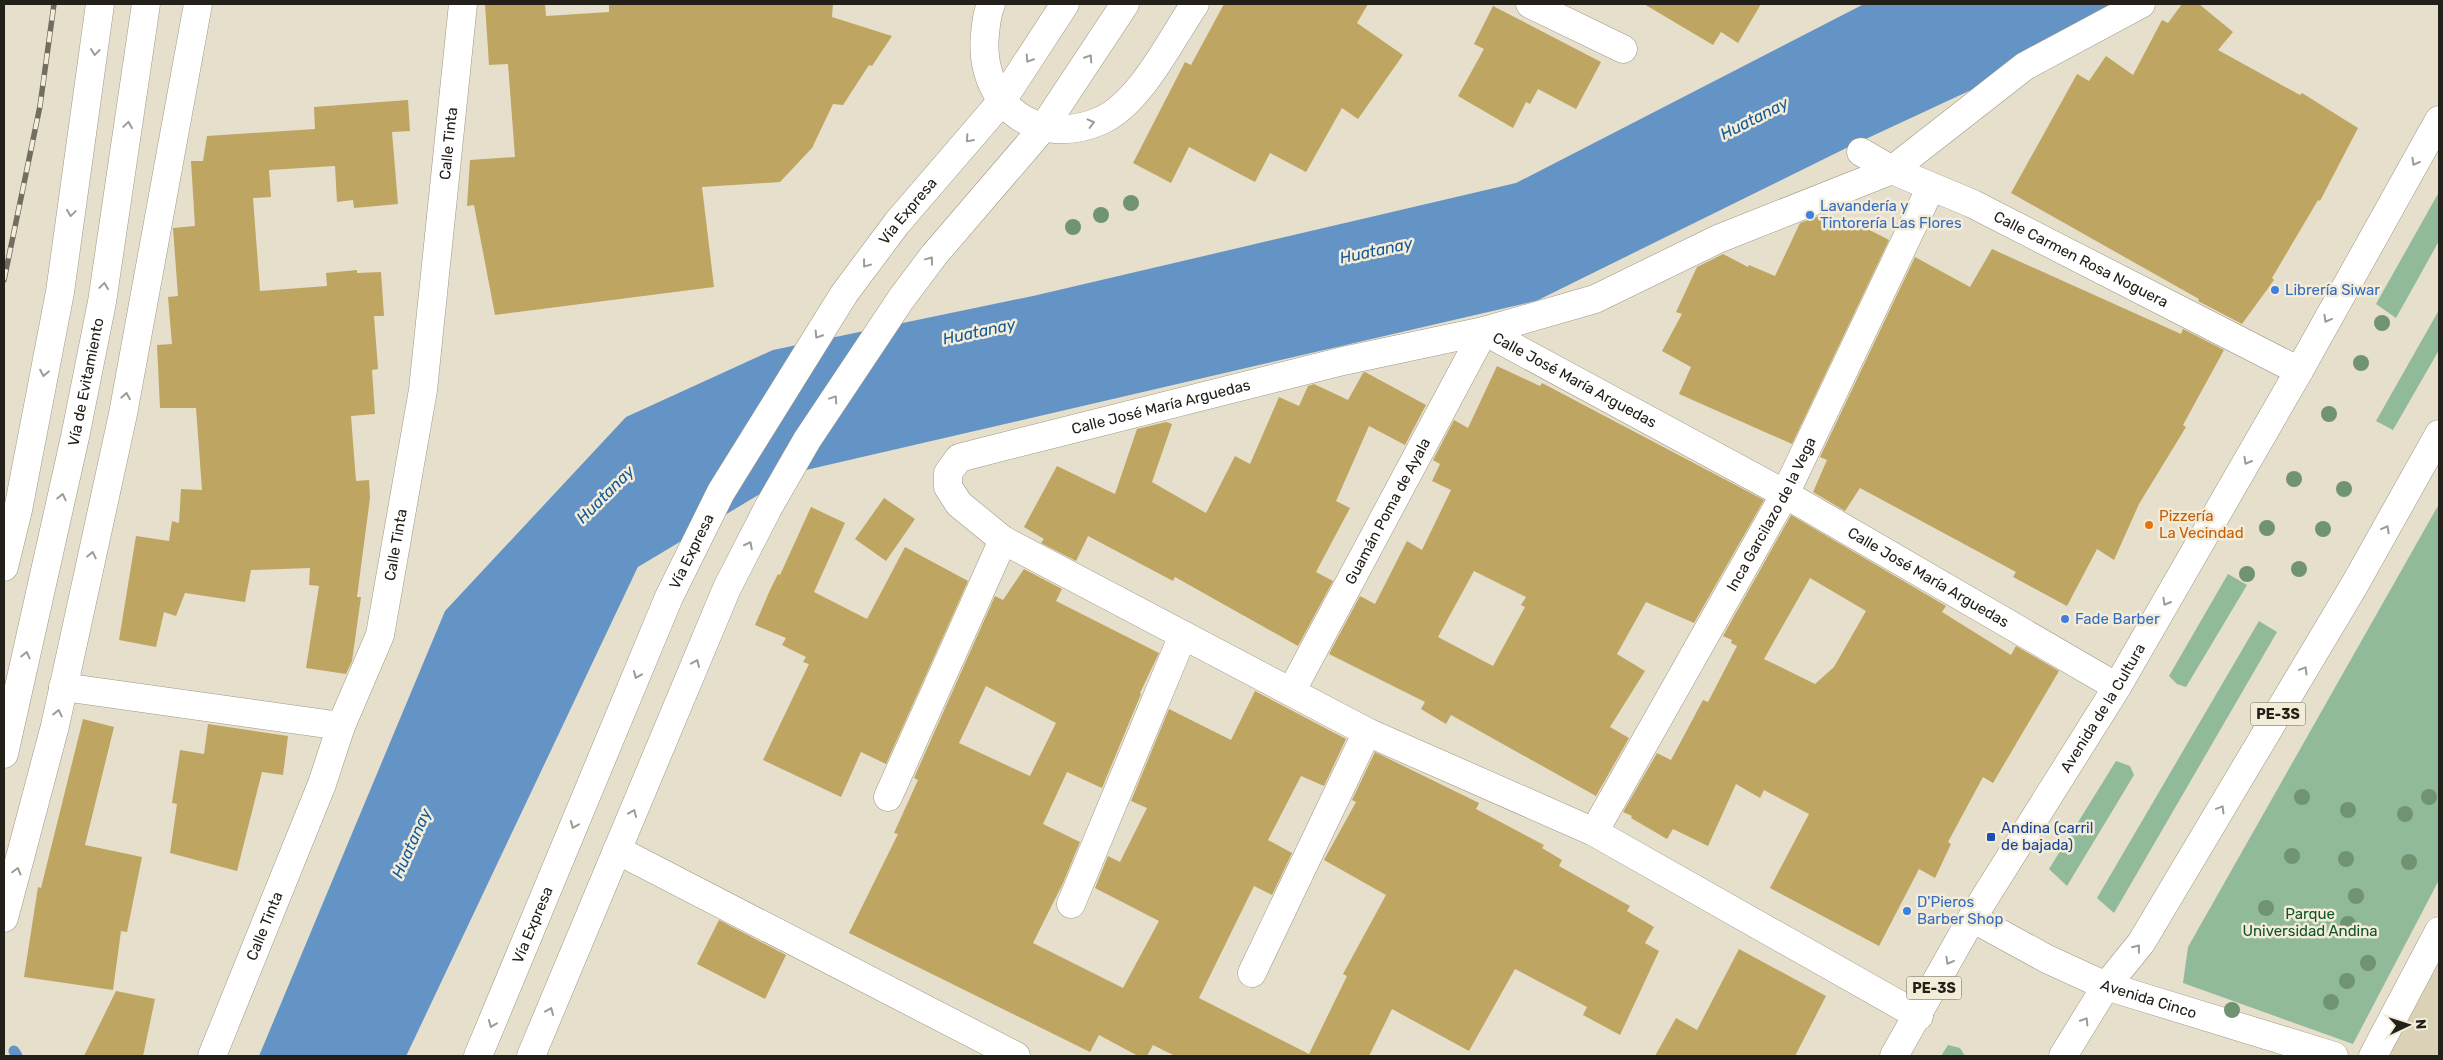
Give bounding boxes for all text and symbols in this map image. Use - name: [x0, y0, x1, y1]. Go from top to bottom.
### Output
- one-way arrow: [90, 49, 101, 57]
- one-way arrow: [1026, 54, 1035, 63]
- one-way arrow: [1083, 54, 1092, 64]
- water label: Huatanay: [1717, 93, 1792, 144]
- street label: Calle Tinta: [436, 106, 461, 181]
- one-way arrow: [1086, 118, 1095, 129]
- one-way arrow: [122, 121, 133, 129]
- one-way arrow: [966, 133, 975, 142]
- one-way arrow: [2411, 157, 2421, 166]
- street label: Vía Expresa: [875, 174, 941, 248]
- place label: Lavandería y Tintorería Las Flores: [1820, 197, 1962, 232]
- street label: Calle Carmen Rosa Noguera: [1991, 207, 2171, 311]
- one-way arrow: [67, 209, 77, 217]
- marker: Lavandería y Tintorería Las Flores: [1804, 209, 1816, 221]
- water label: Huatanay: [1338, 233, 1415, 267]
- one-way arrow: [924, 256, 933, 266]
- one-way arrow: [863, 258, 872, 268]
- place label: Librería Siwar: [2285, 281, 2380, 299]
- one-way arrow: [98, 282, 109, 290]
- marker: Librería Siwar: [2269, 284, 2281, 296]
- water label: Huatanay: [941, 314, 1018, 348]
- one-way arrow: [2324, 314, 2334, 323]
- street label: Vía de Evitamiento: [64, 316, 108, 448]
- street label: Calle José María Arguedas: [1490, 328, 1660, 432]
- one-way arrow: [815, 330, 825, 339]
- one-way arrow: [40, 369, 50, 378]
- street label: Calle José María Arguedas: [1070, 376, 1252, 438]
- one-way arrow: [121, 391, 131, 400]
- one-way arrow: [828, 396, 837, 405]
- street label: Inca Garcilazo de la Vega: [1723, 434, 1820, 594]
- street label: Guamán Poma de Ayala: [1341, 435, 1434, 588]
- one-way arrow: [2244, 455, 2254, 464]
- water label: Huatanay: [573, 461, 639, 527]
- one-way arrow: [56, 493, 67, 501]
- street label: Calle Tinta: [381, 507, 411, 582]
- place label: Pizzería La Vecindad: [2159, 507, 2244, 542]
- street label: Vía Expresa: [665, 511, 718, 592]
- marker: Pizzería La Vecindad: [2143, 519, 2155, 531]
- street label: Calle José María Arguedas: [1844, 523, 2012, 631]
- one-way arrow: [2380, 526, 2390, 535]
- one-way arrow: [743, 541, 753, 550]
- one-way arrow: [86, 550, 97, 559]
- one-way arrow: [2162, 596, 2172, 605]
- place label: Fade Barber: [2075, 610, 2160, 628]
- marker: Fade Barber: [2059, 613, 2071, 625]
- street label: Avenida de la Cultura: [2057, 640, 2149, 776]
- one-way arrow: [20, 651, 31, 660]
- one-way arrow: [689, 659, 700, 668]
- one-way arrow: [2298, 666, 2308, 675]
- one-way arrow: [632, 670, 643, 679]
- road number: PE-3S: [2250, 702, 2306, 726]
- one-way arrow: [52, 709, 62, 718]
- water label: Huatanay: [388, 805, 436, 881]
- one-way arrow: [2215, 806, 2225, 815]
- one-way arrow: [626, 809, 637, 818]
- place label: Andina (carril de bajada): [2001, 819, 2093, 854]
- one-way arrow: [570, 820, 581, 829]
- marker: Andina (carril de bajada): [1985, 831, 1997, 843]
- one-way arrow: [11, 866, 22, 875]
- street label: Vía Expresa: [509, 884, 557, 966]
- street label: Calle Tinta: [243, 889, 286, 963]
- place label: D'Pieros Barber Shop: [1917, 893, 2003, 928]
- marker: D'Pieros Barber Shop: [1901, 905, 1913, 917]
- park label: Parque Universidad Andina: [2242, 905, 2378, 940]
- one-way arrow: [2131, 945, 2139, 954]
- one-way arrow: [1945, 956, 1955, 965]
- road number: PE-3S: [1906, 976, 1962, 1000]
- street label: Avenida Cinco: [2098, 976, 2199, 1022]
- north arrow: [2383, 1000, 2433, 1050]
- one-way arrow: [543, 1007, 554, 1016]
- one-way arrow: [2078, 1018, 2088, 1027]
- one-way arrow: [488, 1019, 499, 1028]
- text: N: [2412, 1019, 2429, 1030]

